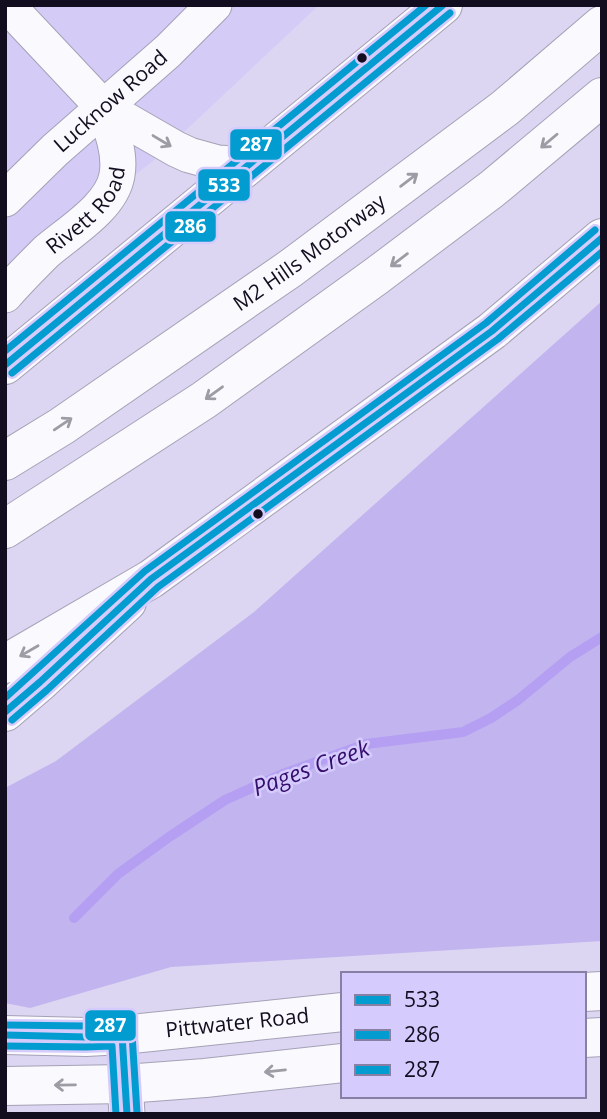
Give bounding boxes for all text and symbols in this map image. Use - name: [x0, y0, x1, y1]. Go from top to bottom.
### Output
- street label: Lucknow Road: [47, 43, 173, 158]
- unlabelled marker: [355, 51, 369, 65]
- line badge: 287: [229, 128, 283, 161]
- text: 287: [240, 131, 272, 157]
- one-way arrow: [541, 133, 559, 149]
- one-way arrow: [152, 134, 172, 148]
- street label: Rivett Road: [40, 165, 131, 260]
- line badge: 533: [197, 168, 251, 202]
- text: 533: [208, 172, 240, 198]
- one-way arrow: [399, 173, 418, 188]
- street label: M2 Hills Motorway: [227, 187, 391, 317]
- line badge: 286: [164, 210, 217, 243]
- text: 286: [174, 213, 206, 239]
- one-way arrow: [390, 252, 408, 267]
- one-way arrow: [205, 386, 224, 400]
- one-way arrow: [53, 417, 72, 432]
- unlabelled marker: [251, 507, 265, 521]
- one-way arrow: [19, 644, 39, 658]
- water label: Pages Creek: [248, 731, 374, 803]
- legend: [341, 972, 586, 1098]
- text: 533: [404, 985, 440, 1013]
- street label: Pittwater Road: [164, 1001, 310, 1043]
- line badge: 287: [84, 1009, 137, 1042]
- text: 287: [94, 1012, 126, 1038]
- text: 286: [404, 1020, 440, 1048]
- text: 287: [404, 1055, 440, 1083]
- one-way arrow: [264, 1064, 287, 1077]
- one-way arrow: [54, 1079, 77, 1092]

